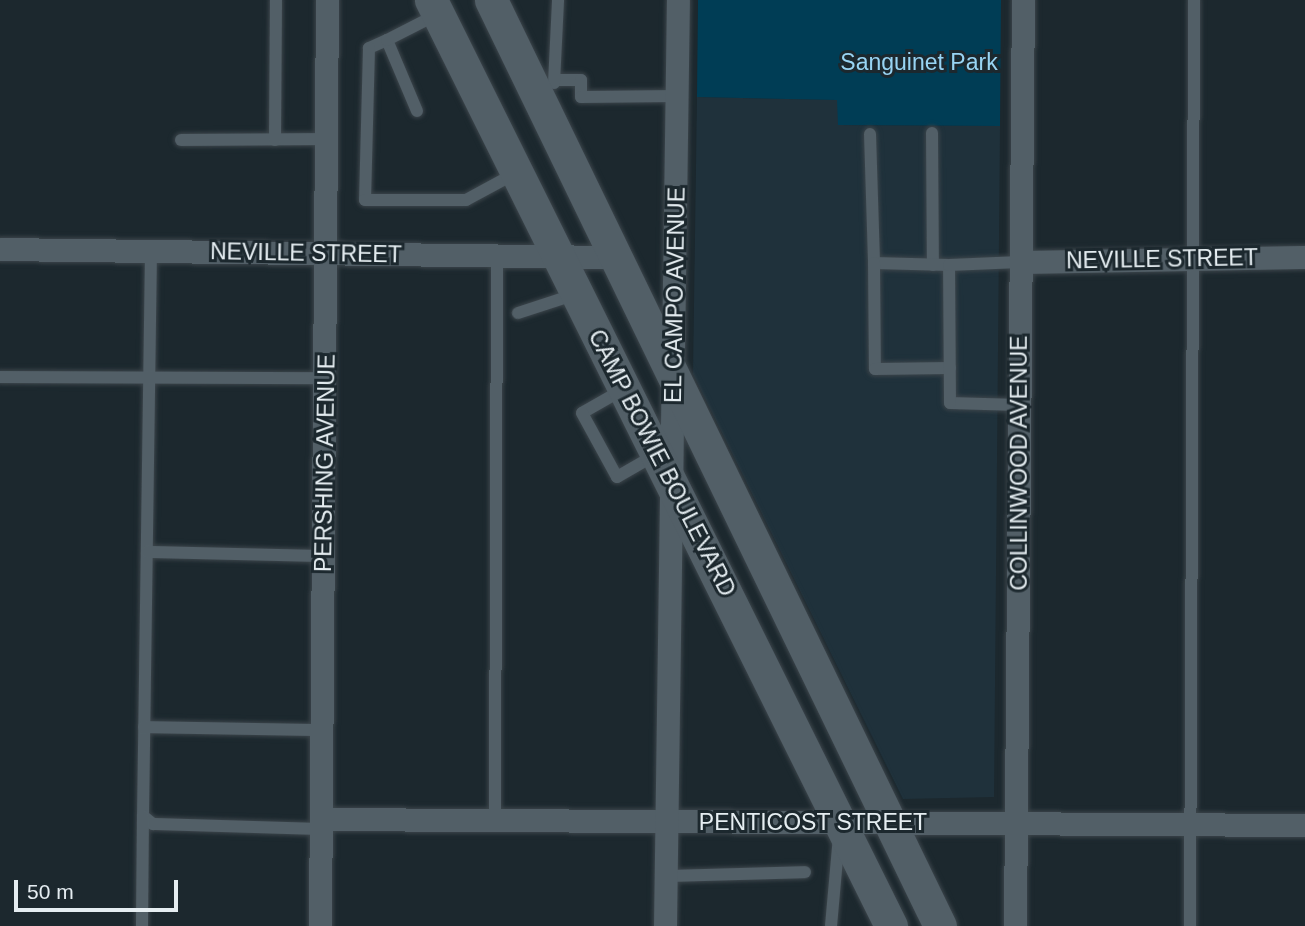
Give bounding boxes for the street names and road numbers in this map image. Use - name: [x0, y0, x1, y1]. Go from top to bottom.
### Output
- street label: EL CAMPO AVENUE: [659, 186, 691, 404]
- street label: NEVILLE STREET: [210, 238, 402, 268]
- street label: NEVILLE STREET: [1066, 244, 1258, 274]
- street label: CAMP BOWIE BOULEVARD: [582, 325, 742, 601]
- street label: COLLINWOOD AVENUE: [1005, 335, 1033, 591]
- street label: PERSHING AVENUE: [309, 353, 341, 573]
- street label: PENTICOST STREET: [699, 808, 927, 836]

